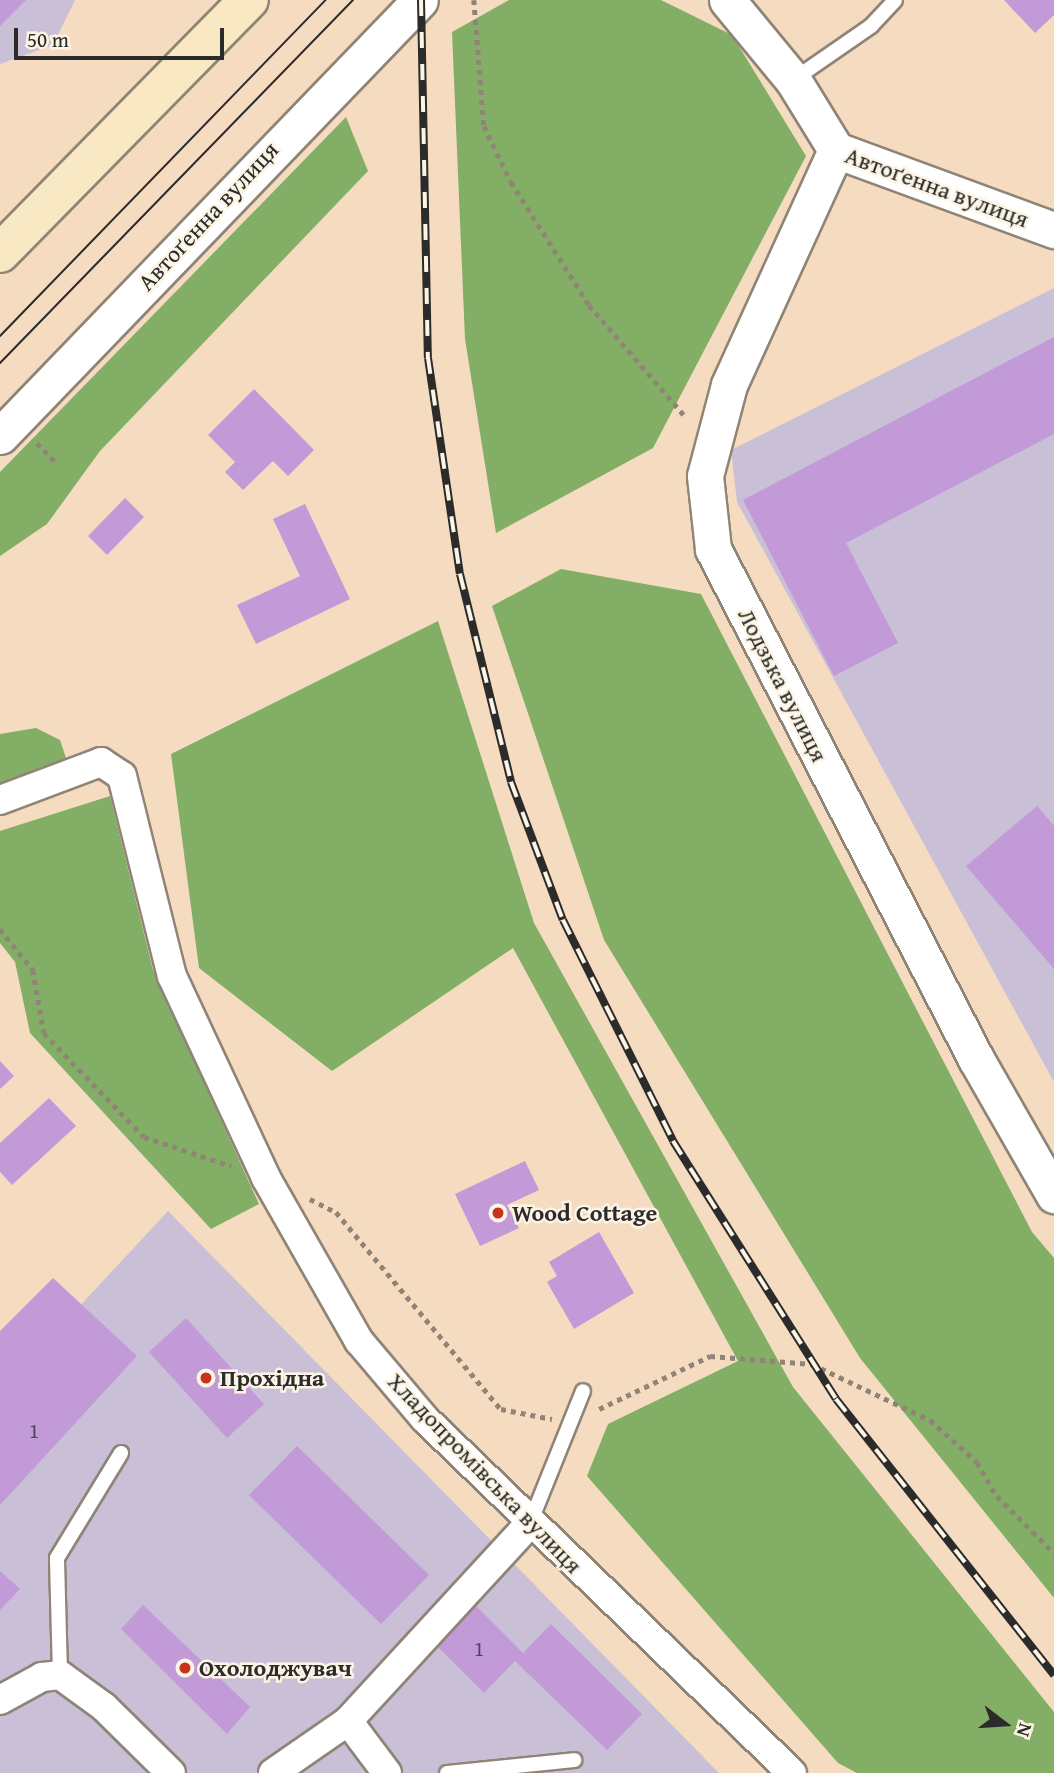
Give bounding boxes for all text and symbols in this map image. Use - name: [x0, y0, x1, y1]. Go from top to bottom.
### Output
- scale bar: [18, 14, 228, 58]
- text: 50 m: [27, 24, 69, 55]
- street label: Автоґенна вулиця: [132, 136, 284, 296]
- street label: Автоґенна вулиця: [841, 140, 1033, 234]
- street label: Лодзька вулиця: [732, 603, 834, 767]
- place label: Wood Cottage: [512, 1199, 657, 1227]
- marker: Wood Cottage: [490, 1205, 506, 1221]
- place label: Прохідна: [220, 1364, 324, 1392]
- street label: Хладопромівська вулиця: [382, 1367, 588, 1579]
- marker: Прохідна: [198, 1370, 214, 1386]
- house number: 1: [29, 1418, 39, 1444]
- house number: 1: [474, 1636, 484, 1662]
- place label: Охолоджувач: [199, 1654, 352, 1682]
- marker: Охолоджувач: [177, 1660, 193, 1676]
- north arrow: [970, 1689, 1040, 1759]
- text: N: [1010, 1720, 1040, 1740]

